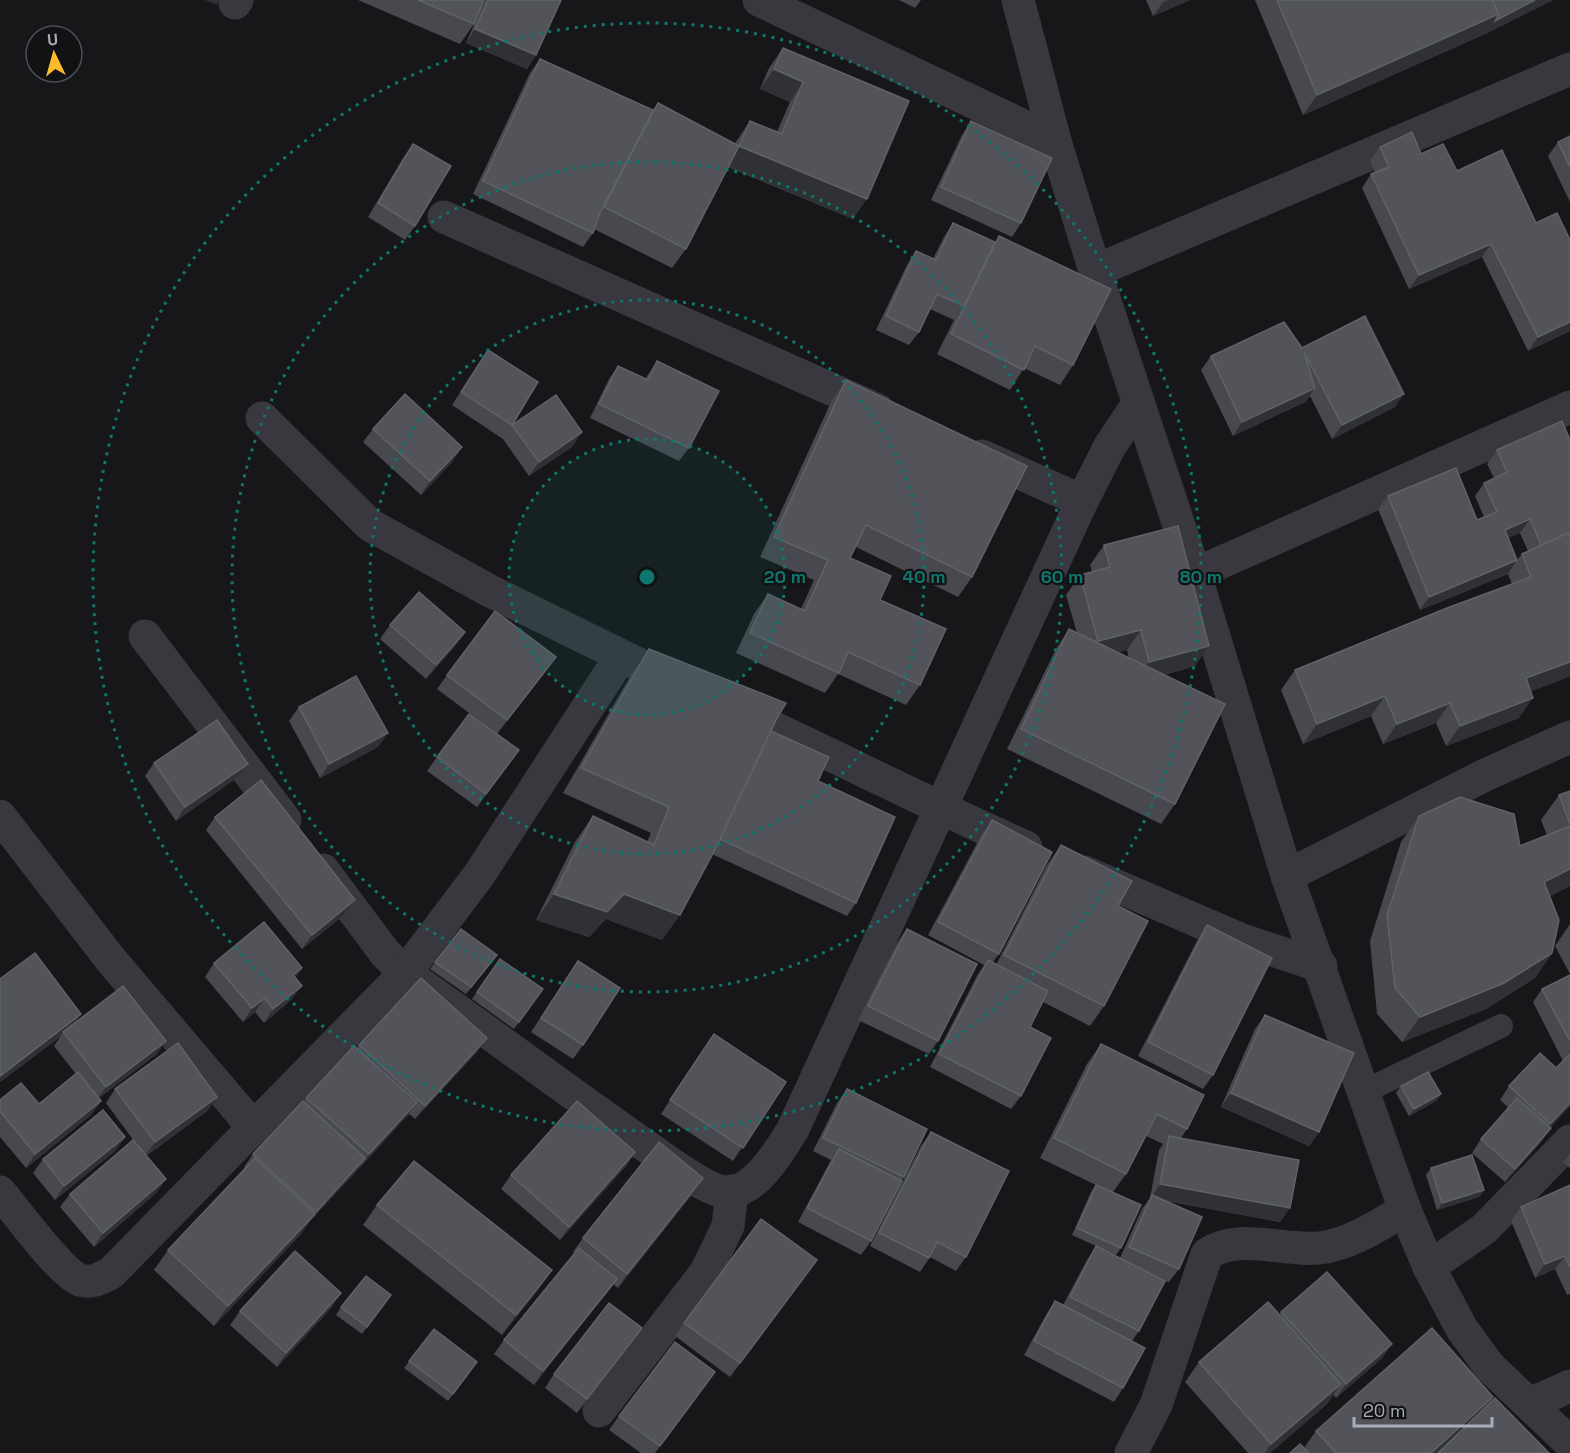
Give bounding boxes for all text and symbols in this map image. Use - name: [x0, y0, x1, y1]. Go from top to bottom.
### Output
- north arrow: [24, 24, 84, 84]
- text: U: [46, 29, 59, 50]
- text: 20 m: [764, 565, 806, 588]
- text: 40 m: [902, 565, 946, 588]
- text: 60 m: [1041, 565, 1083, 588]
- text: 80 m: [1180, 565, 1222, 588]
- centre of rings: [637, 567, 657, 587]
- scale bar: [1354, 1390, 1492, 1428]
- text: 20 m: [1363, 1399, 1406, 1422]

